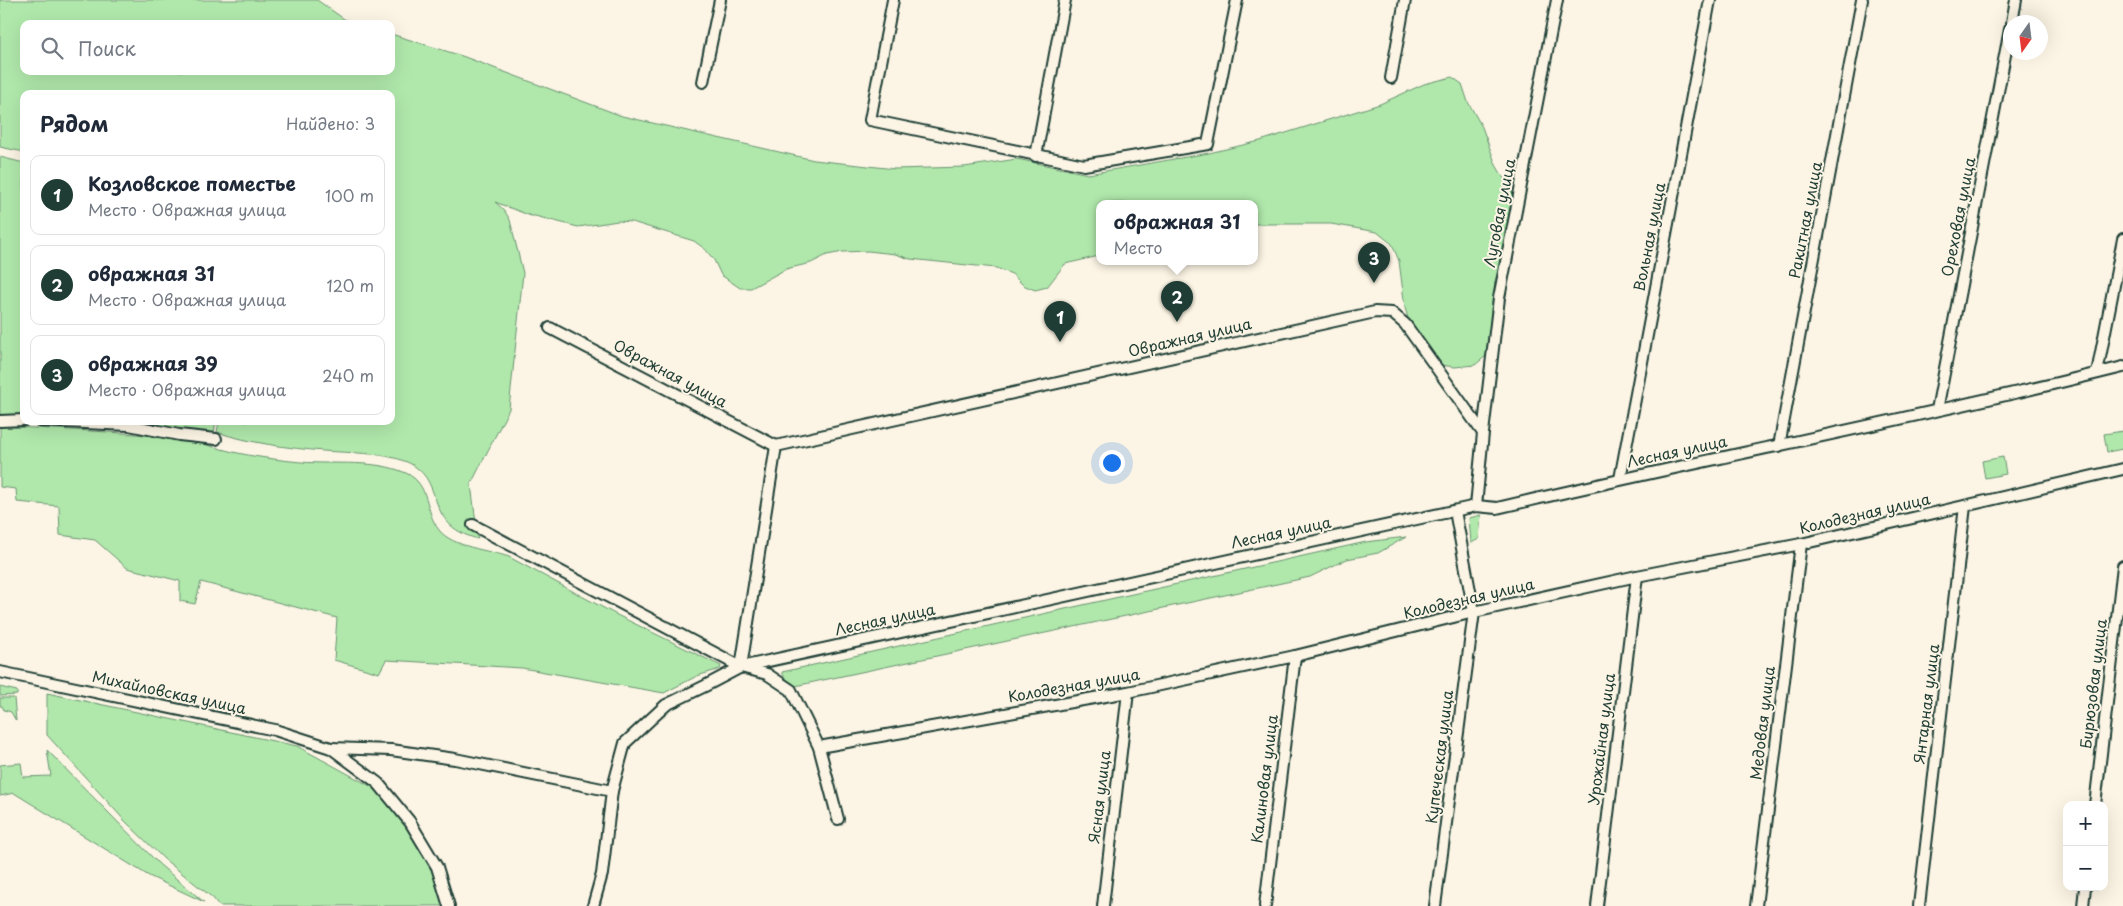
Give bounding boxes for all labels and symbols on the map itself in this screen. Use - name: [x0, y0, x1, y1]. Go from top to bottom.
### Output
- north arrow: [2003, 15, 2048, 60]
- street label: Ореховая улица: [1935, 154, 1980, 278]
- street label: Луговая улица: [1477, 156, 1520, 269]
- street label: Ракитная улица: [1782, 159, 1827, 280]
- street label: Вольная улица: [1627, 180, 1670, 293]
- pin: 3: [1358, 242, 1390, 283]
- pin: 2: [1161, 281, 1193, 322]
- pin: 1: [1044, 301, 1076, 342]
- street label: Овражная улица: [1126, 311, 1254, 362]
- street label: Овражная улица: [610, 333, 732, 413]
- street label: Лесная улица: [1624, 429, 1729, 472]
- your location: [1099, 450, 1125, 476]
- street label: Колодезная улица: [1797, 486, 1933, 539]
- street label: Лесная улица: [1228, 510, 1333, 553]
- street label: Колодезная улица: [1401, 571, 1537, 624]
- street label: Лесная улица: [832, 597, 937, 640]
- street label: Бирюзовая улица: [2073, 617, 2112, 750]
- street label: Янтарная улица: [1907, 642, 1944, 765]
- street label: Колодезная улица: [1006, 662, 1142, 707]
- street label: Михайловская улица: [90, 664, 249, 719]
- street label: Медовая улица: [1743, 664, 1780, 781]
- street label: Урожайная улица: [1581, 671, 1620, 806]
- street label: Купеческая улица: [1419, 688, 1458, 825]
- street label: Калиновая улица: [1244, 713, 1283, 844]
- street label: Ясная улица: [1081, 748, 1116, 845]

